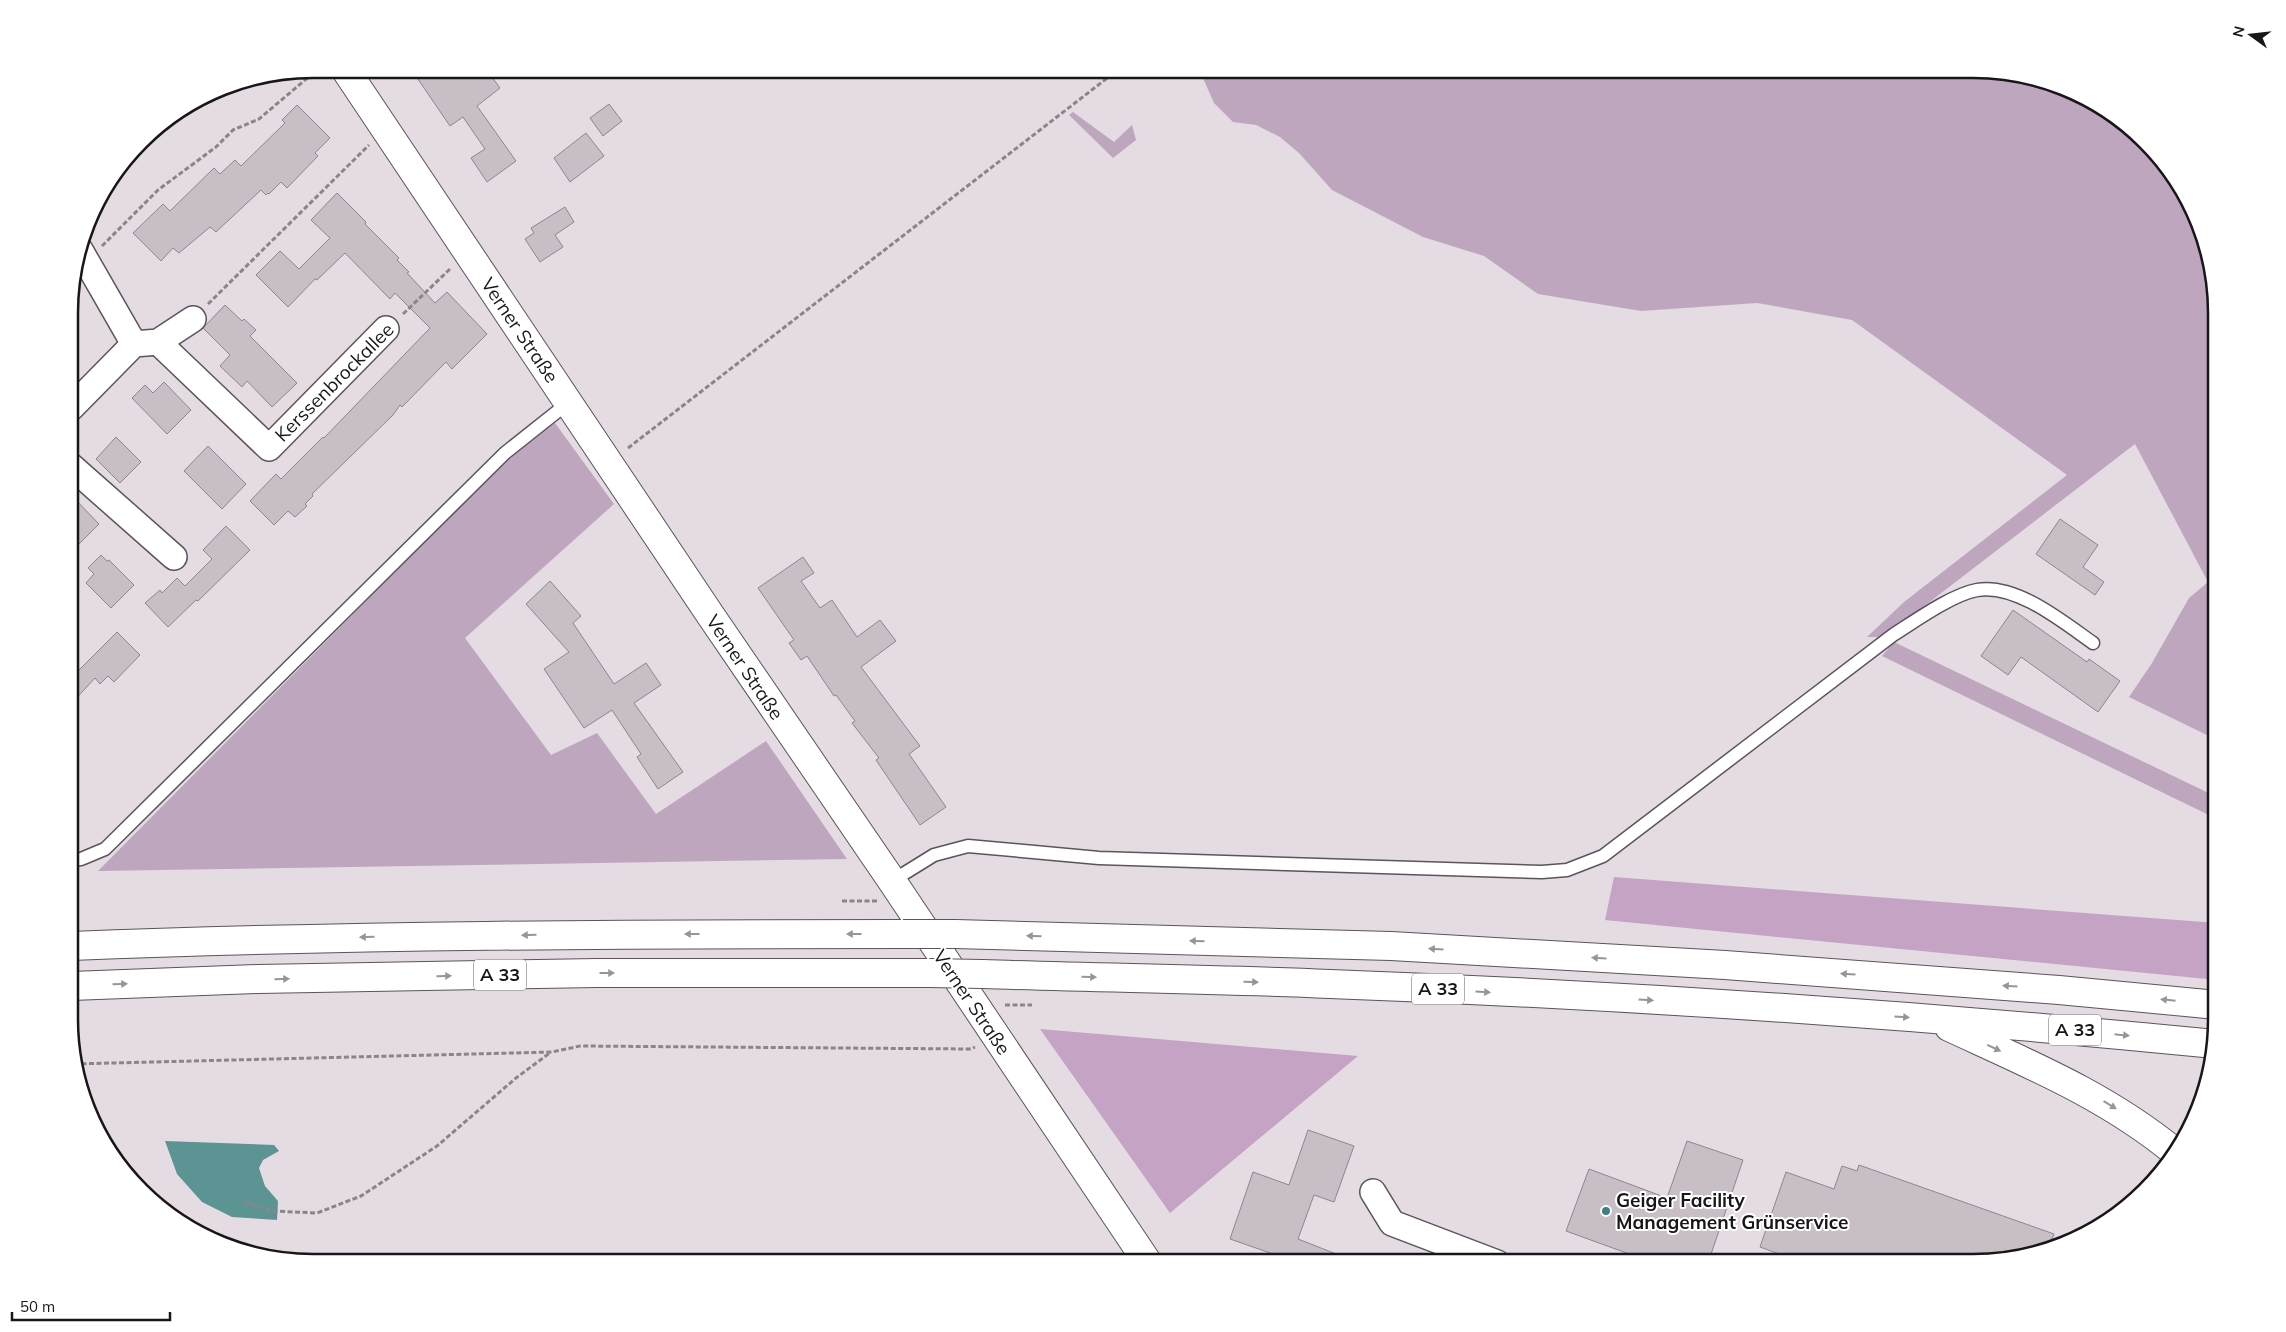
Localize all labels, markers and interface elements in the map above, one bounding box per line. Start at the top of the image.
north arrow [2226,10,2276,60]
text: N [2228,24,2249,39]
street label: Verner Straße [476,273,564,387]
street label: Kerssenbrockallee [269,317,399,447]
street label: Verner Straße [701,610,789,724]
one-way arrow [683,930,699,938]
one-way arrow [846,930,862,938]
one-way arrow [521,931,537,939]
one-way arrow [1026,932,1042,940]
one-way arrow [358,933,374,941]
one-way arrow [1188,936,1204,944]
one-way arrow [1428,944,1444,952]
street label: Verner Straße [928,945,1016,1059]
one-way arrow [1590,954,1606,962]
road number: A 33 [474,960,526,990]
one-way arrow [599,969,615,977]
one-way arrow [1840,970,1856,978]
one-way arrow [437,971,453,979]
one-way arrow [1081,974,1097,982]
road number: A 33 [1412,974,1464,1004]
one-way arrow [274,975,290,983]
one-way arrow [1243,978,1259,986]
one-way arrow [112,980,128,988]
one-way arrow [2002,982,2018,990]
one-way arrow [1476,988,1492,996]
one-way arrow [2160,996,2176,1004]
one-way arrow [1638,997,1654,1005]
one-way arrow [1895,1014,1911,1022]
road number: A 33 [2049,1014,2101,1046]
one-way arrow [2115,1031,2131,1039]
one-way arrow [1987,1044,2001,1052]
one-way arrow [2104,1101,2117,1110]
place label: Geiger Facility Management Grünservice [1616,1188,1849,1234]
marker: Geiger Facility Management Grünservice [1600,1205,1612,1217]
scale bar [12,1290,170,1322]
text: 50 m [20,1297,55,1316]

